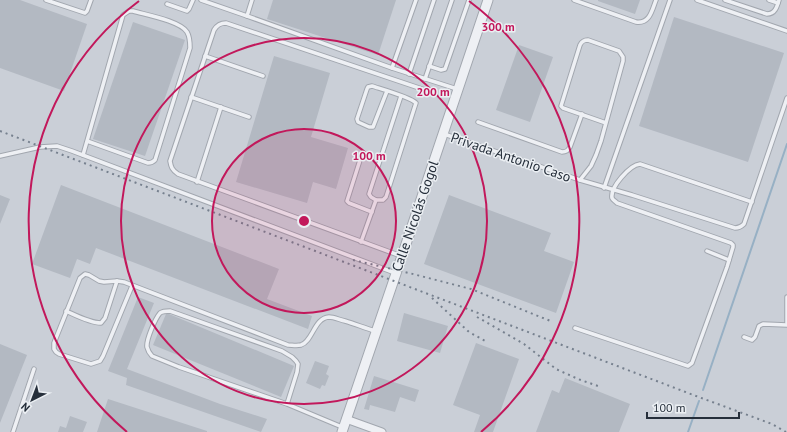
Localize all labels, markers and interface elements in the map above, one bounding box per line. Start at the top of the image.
text: 300 m [481,19,515,34]
text: 200 m [416,84,450,99]
street label: Privada Antonio Caso [449,128,573,186]
text: 100 m [352,148,386,163]
street label: Calle Nicolás Gogol [388,158,442,274]
centre of rings [297,214,311,228]
north arrow [12,380,52,420]
scale bar [647,394,739,420]
text: N [18,400,33,415]
text: 100 m [653,400,686,415]

